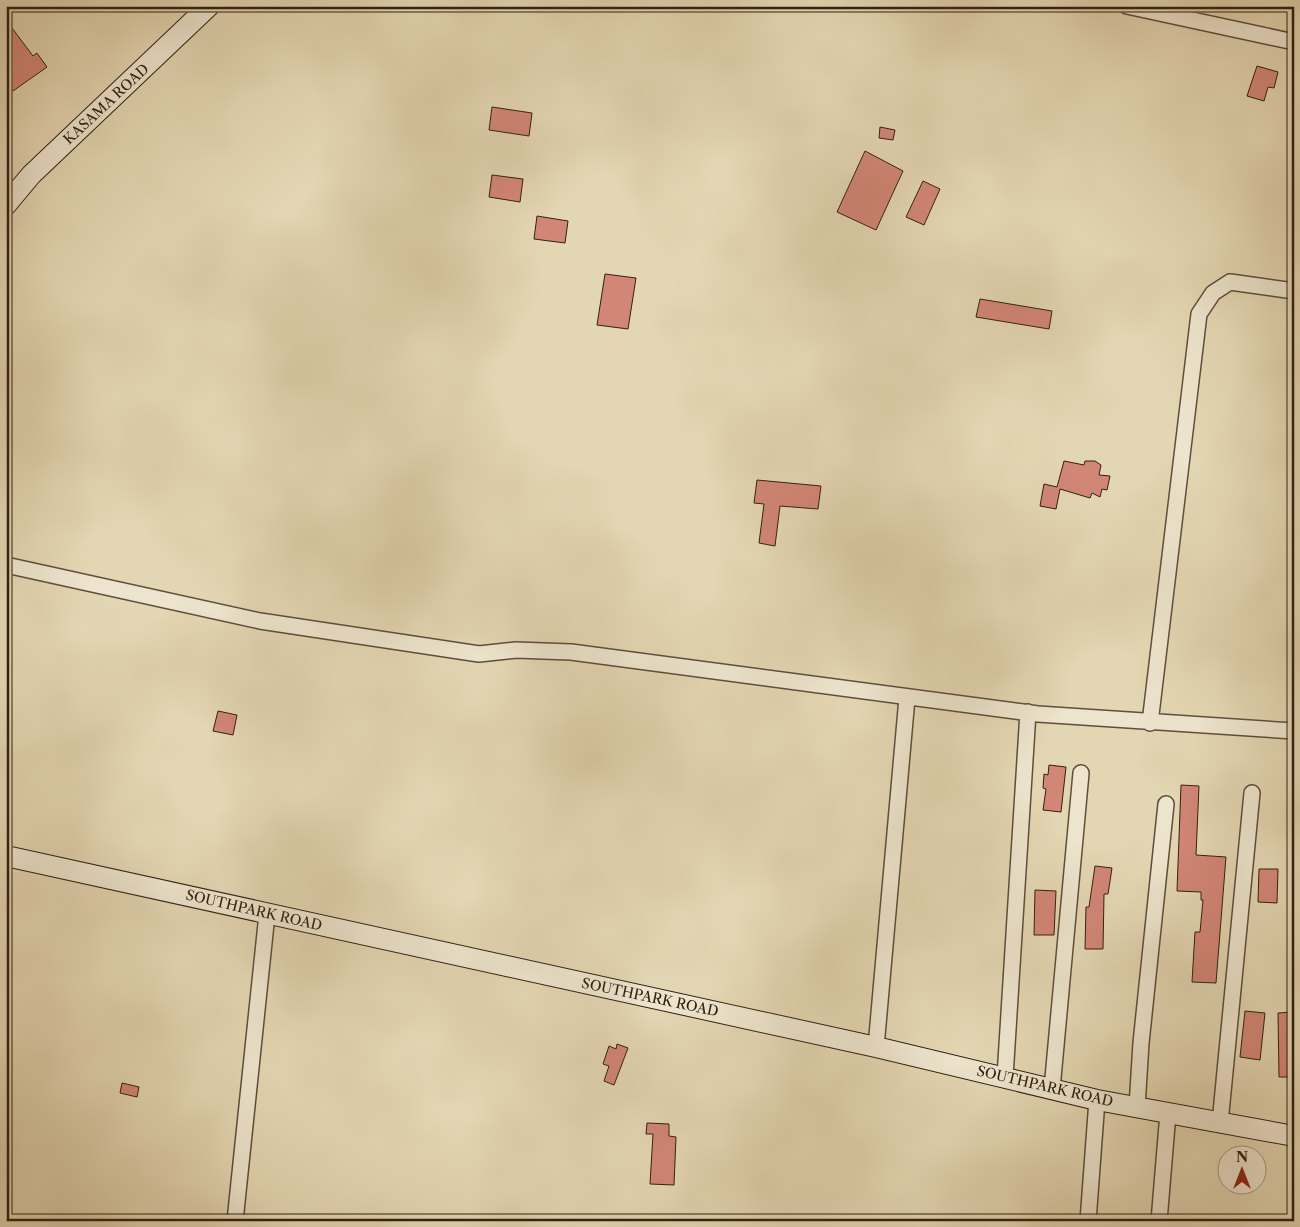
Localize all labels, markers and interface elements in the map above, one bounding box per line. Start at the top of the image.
street label: KASAMA ROAD [59,60,153,148]
street label: SOUTHPARK ROAD [184,886,324,934]
street label: SOUTHPARK ROAD [580,974,720,1020]
street label: SOUTHPARK ROAD [975,1062,1115,1110]
north arrow [1218,1144,1268,1194]
text: N [1236,1148,1248,1166]

